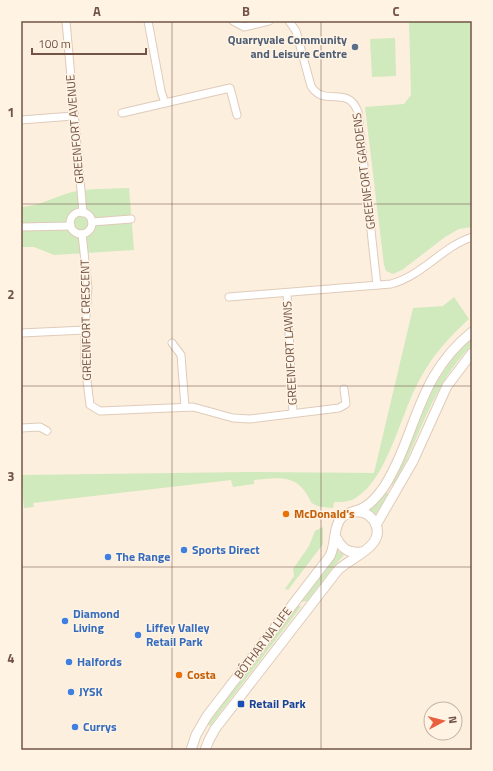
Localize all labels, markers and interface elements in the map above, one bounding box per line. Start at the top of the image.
text: A [93,1,101,21]
text: B [242,1,250,21]
text: C [392,1,400,21]
scale bar [32,30,146,56]
place label: Quarryvale Community and Leisure Centre [228,30,347,63]
text: 100 m [38,34,71,53]
marker: Quarryvale Community and Leisure Centre [350,42,360,52]
street label: GREENFORT AVENUE [60,73,89,184]
text: 1 [7,102,15,122]
street label: GREENFORT GARDENS [347,112,380,230]
street label: GREENFORT CRESCENT [75,259,96,381]
text: 2 [7,284,15,304]
street label: GREENFORT LAWNS [277,300,302,406]
text: 3 [7,466,15,486]
place label: McDonald's [294,504,355,523]
marker: McDonald's [281,509,291,519]
place label: Sports Direct [192,540,260,559]
marker: Sports Direct [179,545,189,555]
place label: The Range [116,547,170,566]
marker: The Range [103,552,113,562]
street label: BÓTHAR NA LIFE [229,602,296,683]
place label: Diamond Living [73,604,120,637]
marker: Diamond Living [60,616,70,626]
place label: Liffey Valley Retail Park [146,618,210,651]
marker: Liffey Valley Retail Park [133,630,143,640]
text: 4 [7,648,15,668]
place label: Halfords [77,652,122,671]
marker: Halfords [64,657,74,667]
place label: Costa [187,665,216,684]
marker: Costa [174,670,184,680]
place label: JYSK [79,682,103,701]
marker: JYSK [66,687,76,697]
place label: Retail Park [249,694,307,713]
marker: Retail Park [236,699,246,709]
north arrow [423,701,463,741]
text: N [445,715,461,725]
place label: Currys [83,717,117,736]
marker: Currys [70,722,80,732]

